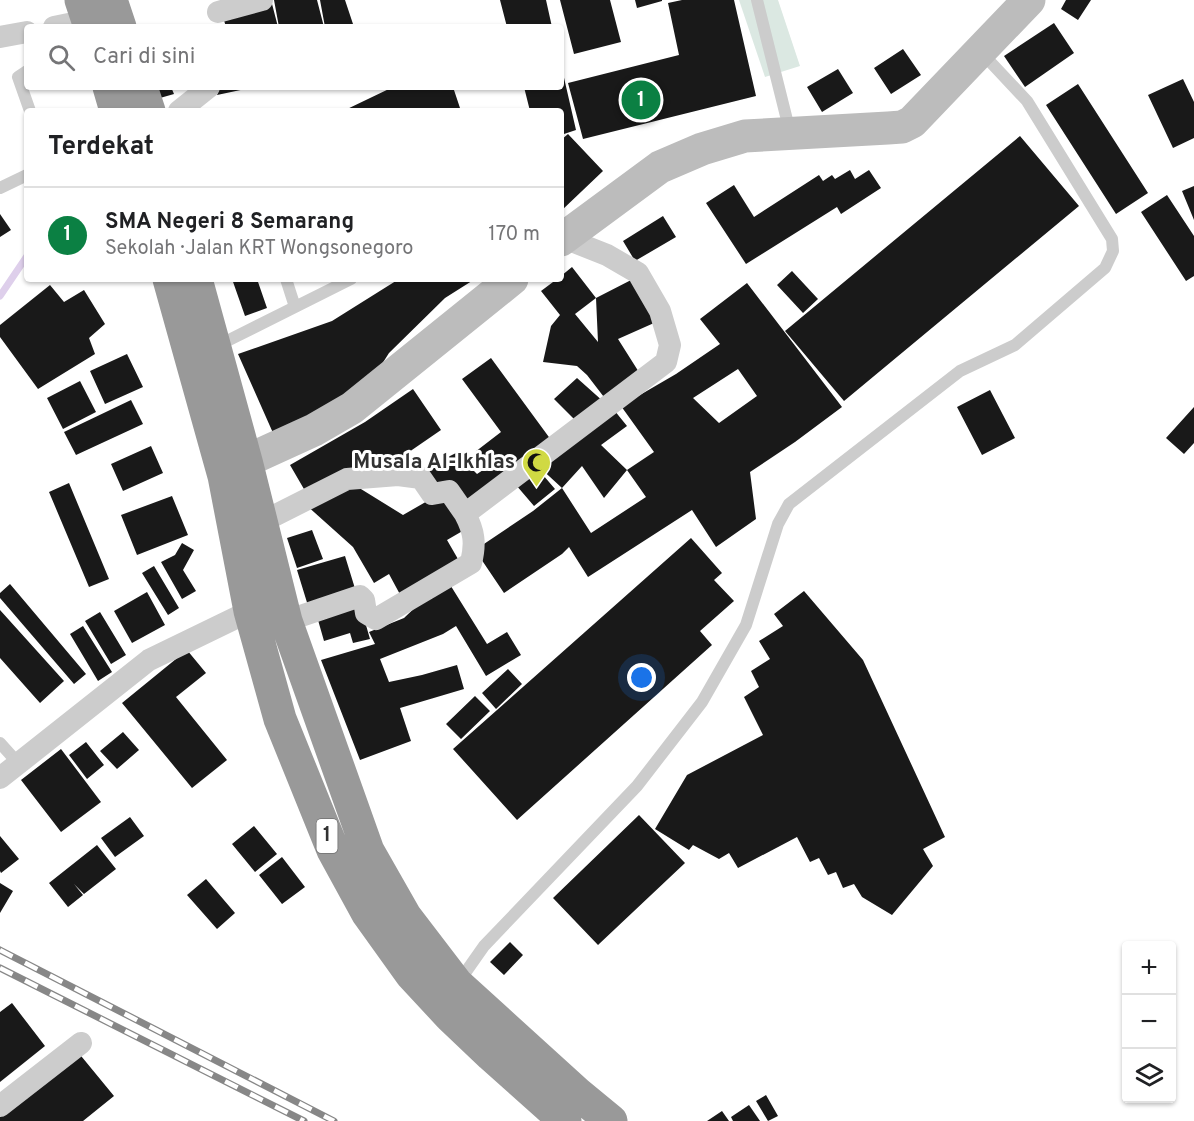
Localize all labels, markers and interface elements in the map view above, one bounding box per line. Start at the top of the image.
search box [24,24,564,90]
icon: search [45,41,78,74]
text: Cari di sini [93,44,195,71]
pin: 1 [622,78,660,122]
text: Terdekat [48,131,154,164]
text: SMA Negeri 8 Semarang [105,209,354,236]
text: 1 [64,222,72,248]
text: 170 m [488,222,540,248]
text: Sekolah · Jalan KRT Wongsonegoro [105,236,414,262]
mosque icon: Musala Al-Ikhlas [520,446,552,488]
place label: Musala Al-Ikhlas [353,449,515,476]
your location [627,663,656,692]
road number: 1 [316,819,338,853]
map controls [1122,941,1176,1103]
button: + [1122,941,1176,995]
button: − [1122,995,1176,1049]
button: layers [1122,1049,1176,1103]

